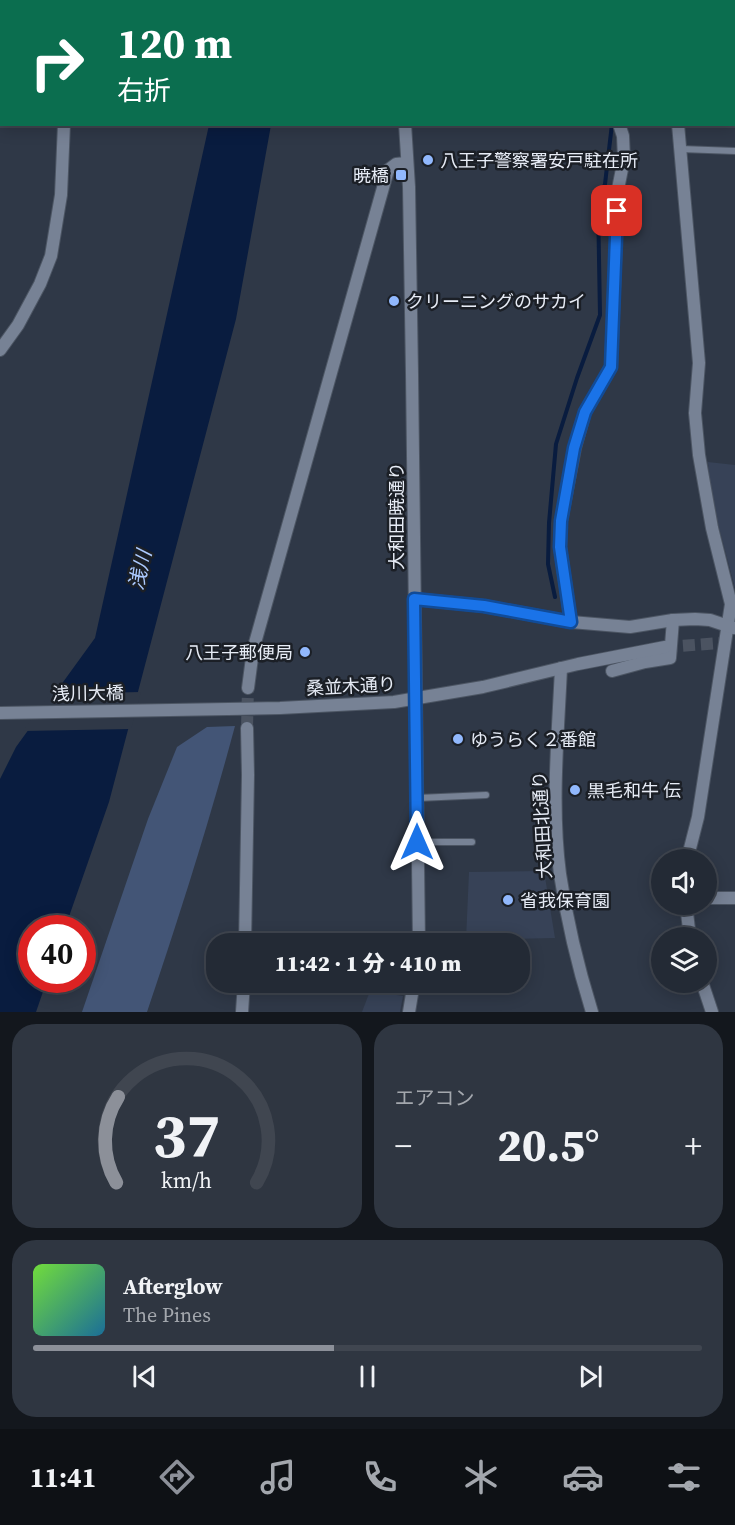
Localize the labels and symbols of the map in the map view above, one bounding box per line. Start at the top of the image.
place label: 八王子警察署安戸駐在所 [440,148,638,173]
marker: 八王子警察署安戸駐在所 [421,153,435,167]
place label: 暁橋 [353,163,389,188]
marker: 暁橋 [394,168,408,182]
pin [591,185,642,236]
place label: クリーニングのサカイ [406,289,586,314]
marker: クリーニングのサカイ [387,294,401,308]
street label: 大和田暁通り [384,462,409,570]
water label: 浅川 [122,545,159,593]
place label: 八王子郵便局 [185,640,293,665]
marker: 八王子郵便局 [298,645,312,659]
street label: 桑並木通り [305,671,397,701]
street label: 浅川大橋 [52,680,124,706]
place label: ゆうらく２番館 [470,727,596,752]
marker: ゆうらく２番館 [451,732,465,746]
street label: 大和田北通り [527,770,557,880]
place label: 黒毛和牛 伝 [587,778,681,803]
marker: 黒毛和牛 伝 [568,783,582,797]
position arrow [385,810,449,874]
place label: 省我保育園 [520,888,610,913]
marker: 省我保育園 [501,893,515,907]
speed limit sign: 40 [18,915,96,993]

